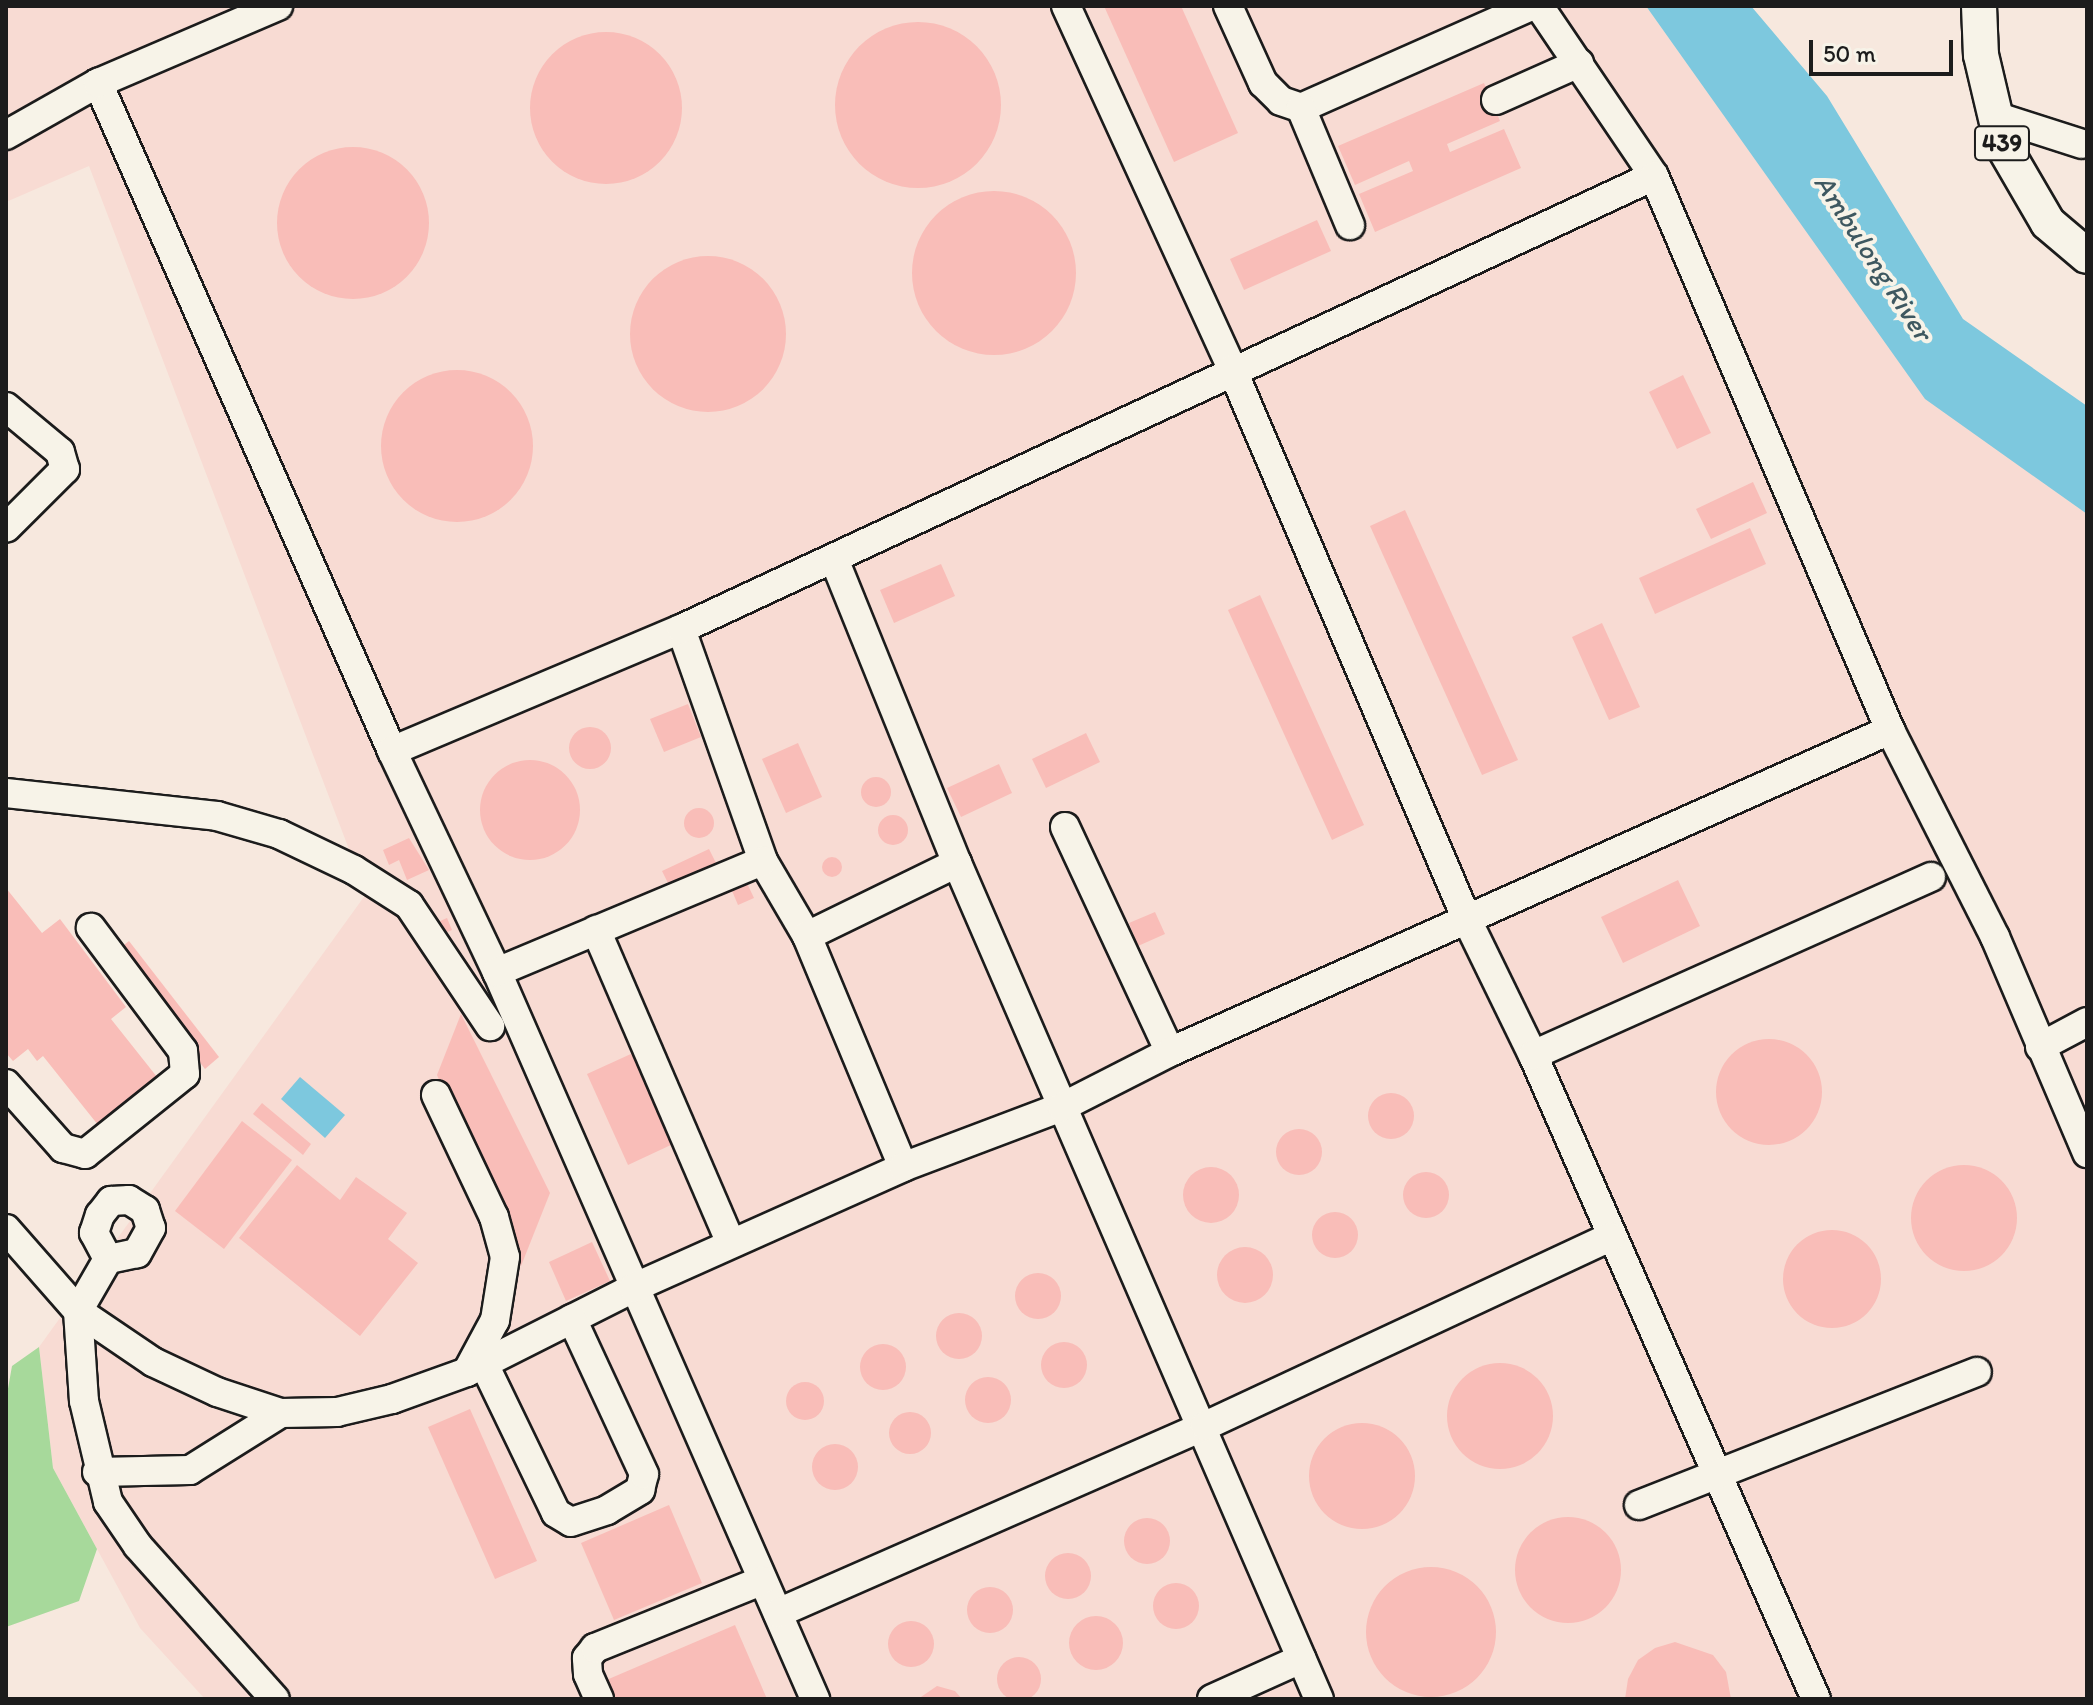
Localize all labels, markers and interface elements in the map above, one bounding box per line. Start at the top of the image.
scale bar [1813,24,1957,74]
text: 50 m [1823,39,1876,68]
road number: 439 [1972,123,2032,163]
water label: Ambulong River [1808,168,1940,346]

